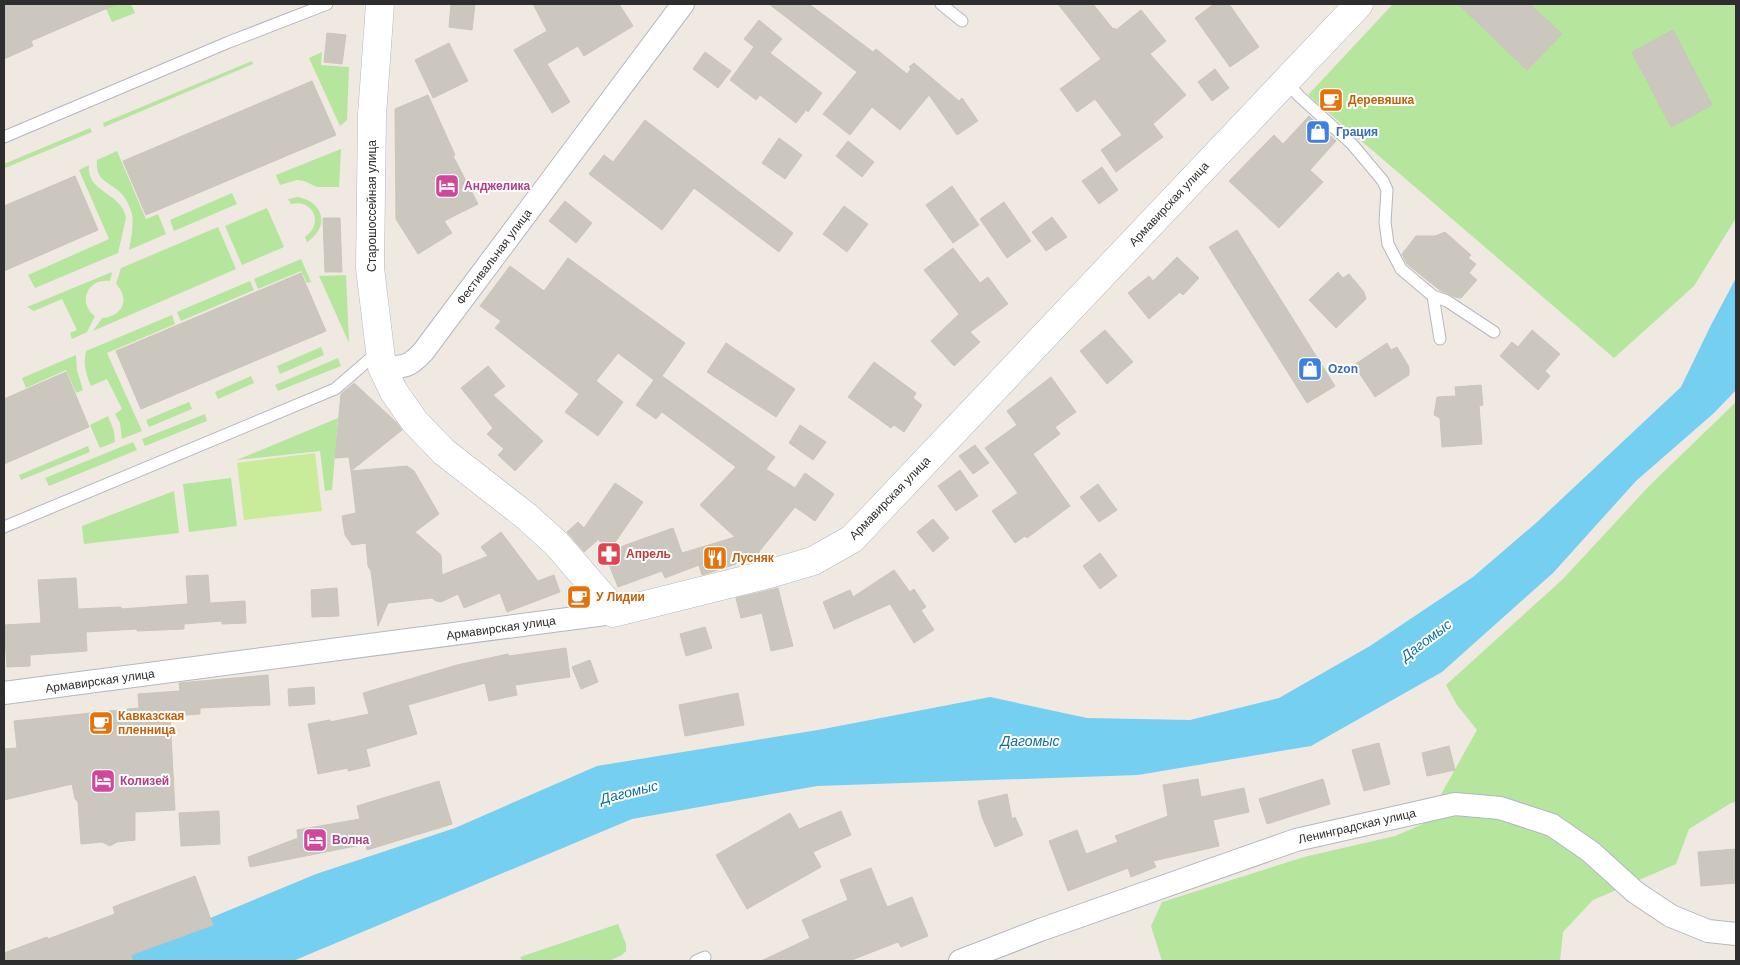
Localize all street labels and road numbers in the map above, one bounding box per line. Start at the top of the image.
street label: Старошоссейная улица [365,140,379,272]
street label: Армавирская улица [1126,159,1212,249]
street label: Фестивальная улица [453,206,535,308]
street label: Армавирская улица [847,453,934,543]
street label: Армавирская улица [445,613,557,643]
street label: Армавирская улица [44,666,156,696]
street label: Ленинградская улица [1297,806,1417,846]

